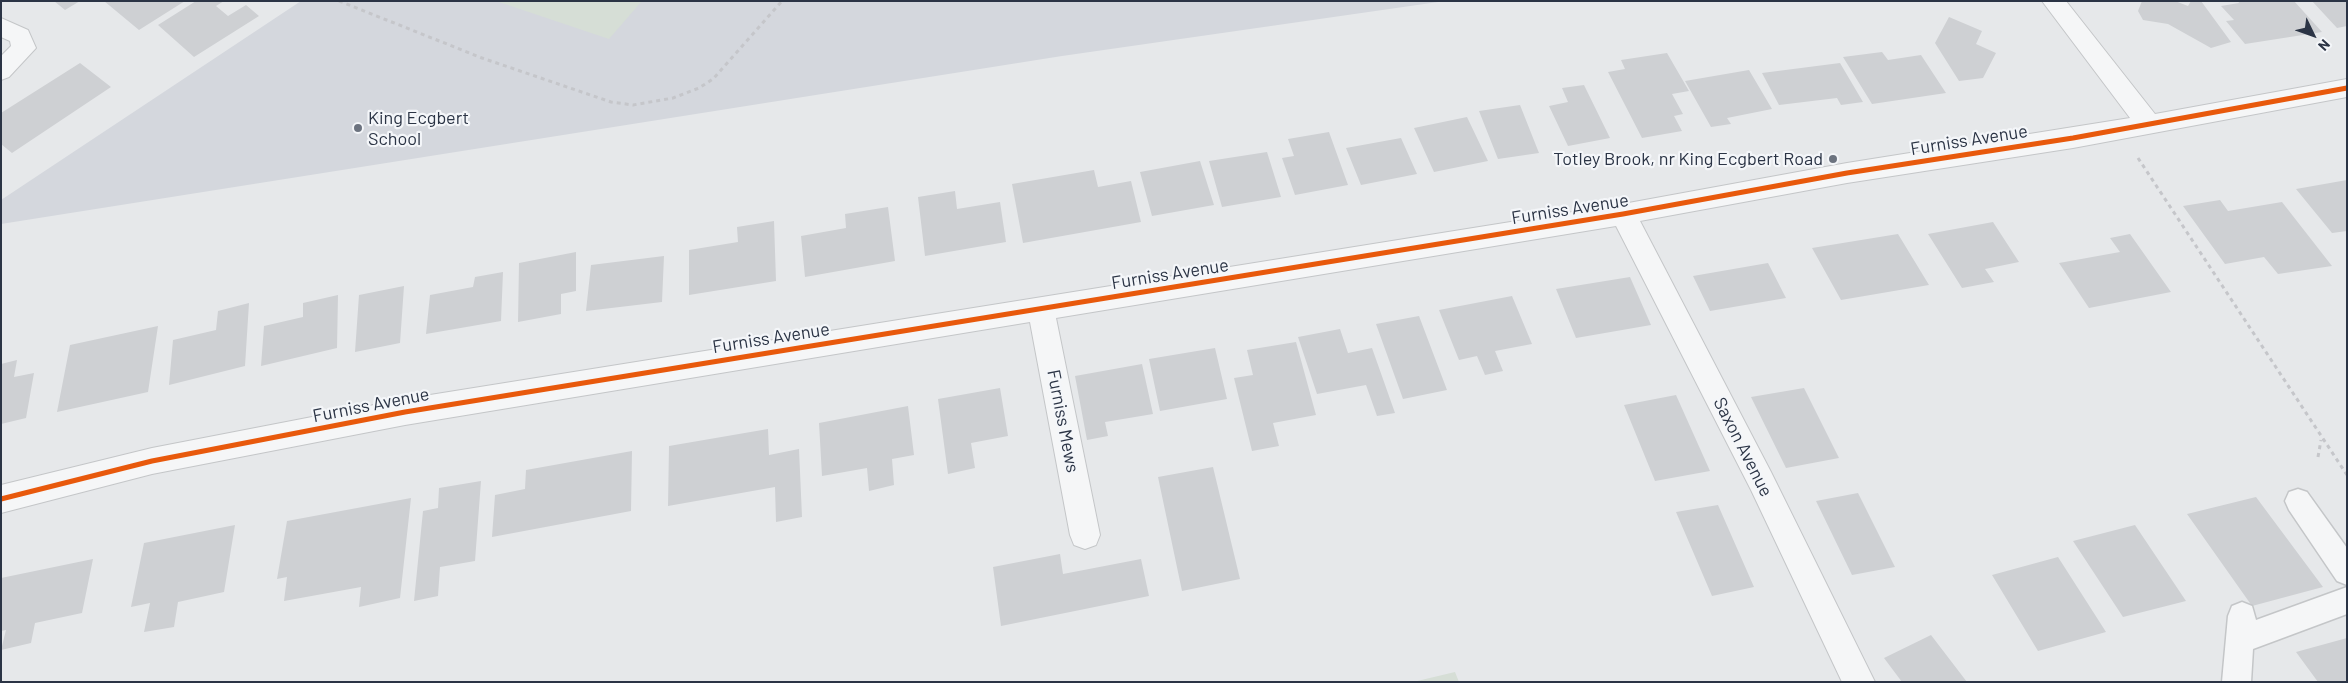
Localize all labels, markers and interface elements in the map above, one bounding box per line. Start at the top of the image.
north arrow [2288,10,2338,60]
text: N [2315,36,2334,55]
place label: King Ecgbert School [368,107,469,150]
street label: Furniss Avenue [1909,120,2029,160]
marker: King Ecgbert School [352,122,364,134]
place label: Totley Brook, nr King Ecgbert Road [1553,148,1823,170]
marker: Totley Brook, nr King Ecgbert Road [1827,153,1839,165]
street label: Furniss Avenue [1510,189,1630,229]
street label: Furniss Avenue [1110,254,1230,294]
street label: Furniss Avenue [711,318,831,358]
street label: Furniss Mews [1042,368,1084,474]
street label: Furniss Avenue [311,383,431,427]
street label: Saxon Avenue [1709,394,1777,500]

